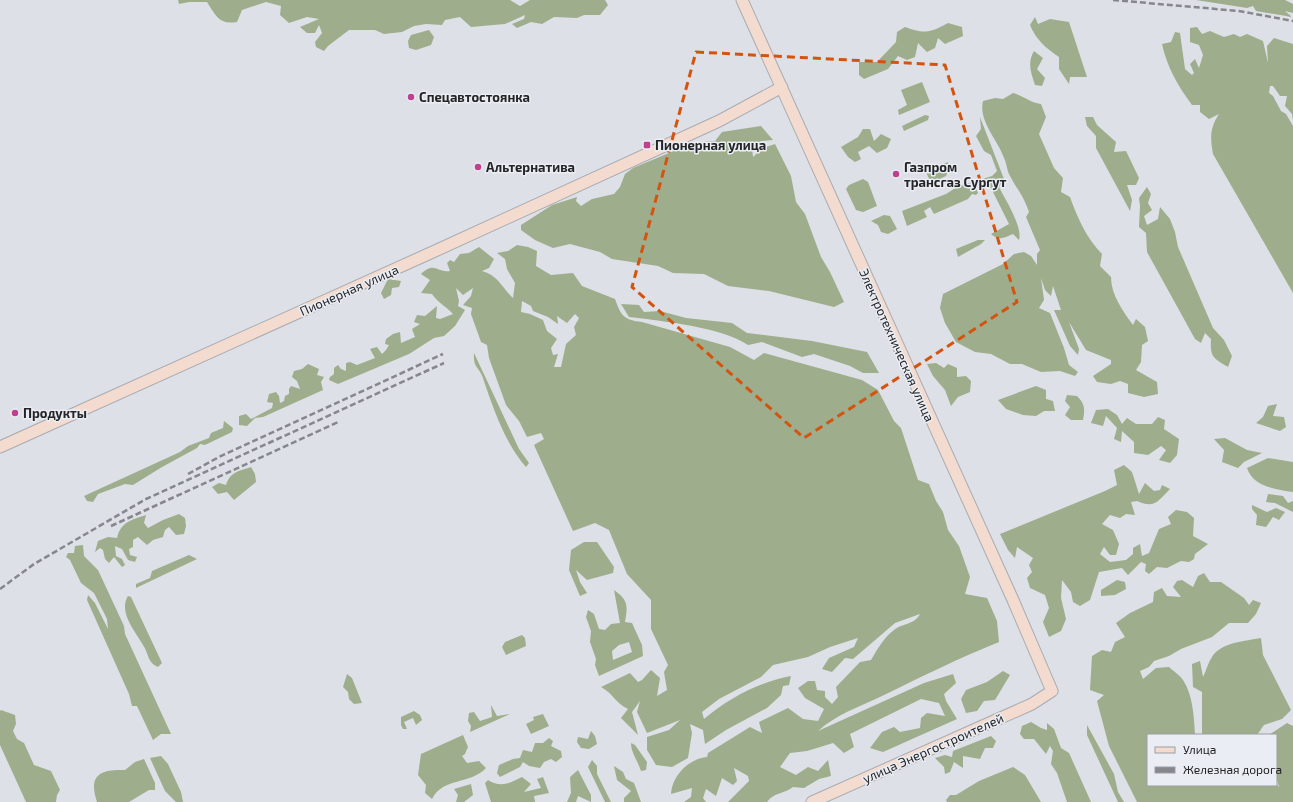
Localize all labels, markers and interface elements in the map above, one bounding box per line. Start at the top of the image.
place label: Спецавтостоянка [419,89,530,105]
marker: Спецавтостоянка [406,92,416,102]
place label: Пионерная улица [655,137,766,153]
marker: Пионерная улица [642,140,652,150]
place label: Альтернатива [486,159,575,175]
place label: Газпром трансгаз Сургут [904,159,1007,190]
marker: Альтернатива [473,162,483,172]
marker: Газпром трансгаз Сургут [891,169,901,179]
street label: Пионерная улица [297,261,401,319]
street label: Электротехническая улица [856,266,938,424]
place label: Продукты [23,405,87,421]
marker: Продукты [10,408,20,418]
street label: улица Энергостроителей [860,710,1006,786]
legend [1147,734,1277,786]
text: Улица [1183,742,1216,756]
text: Железная дорога [1183,762,1282,776]

